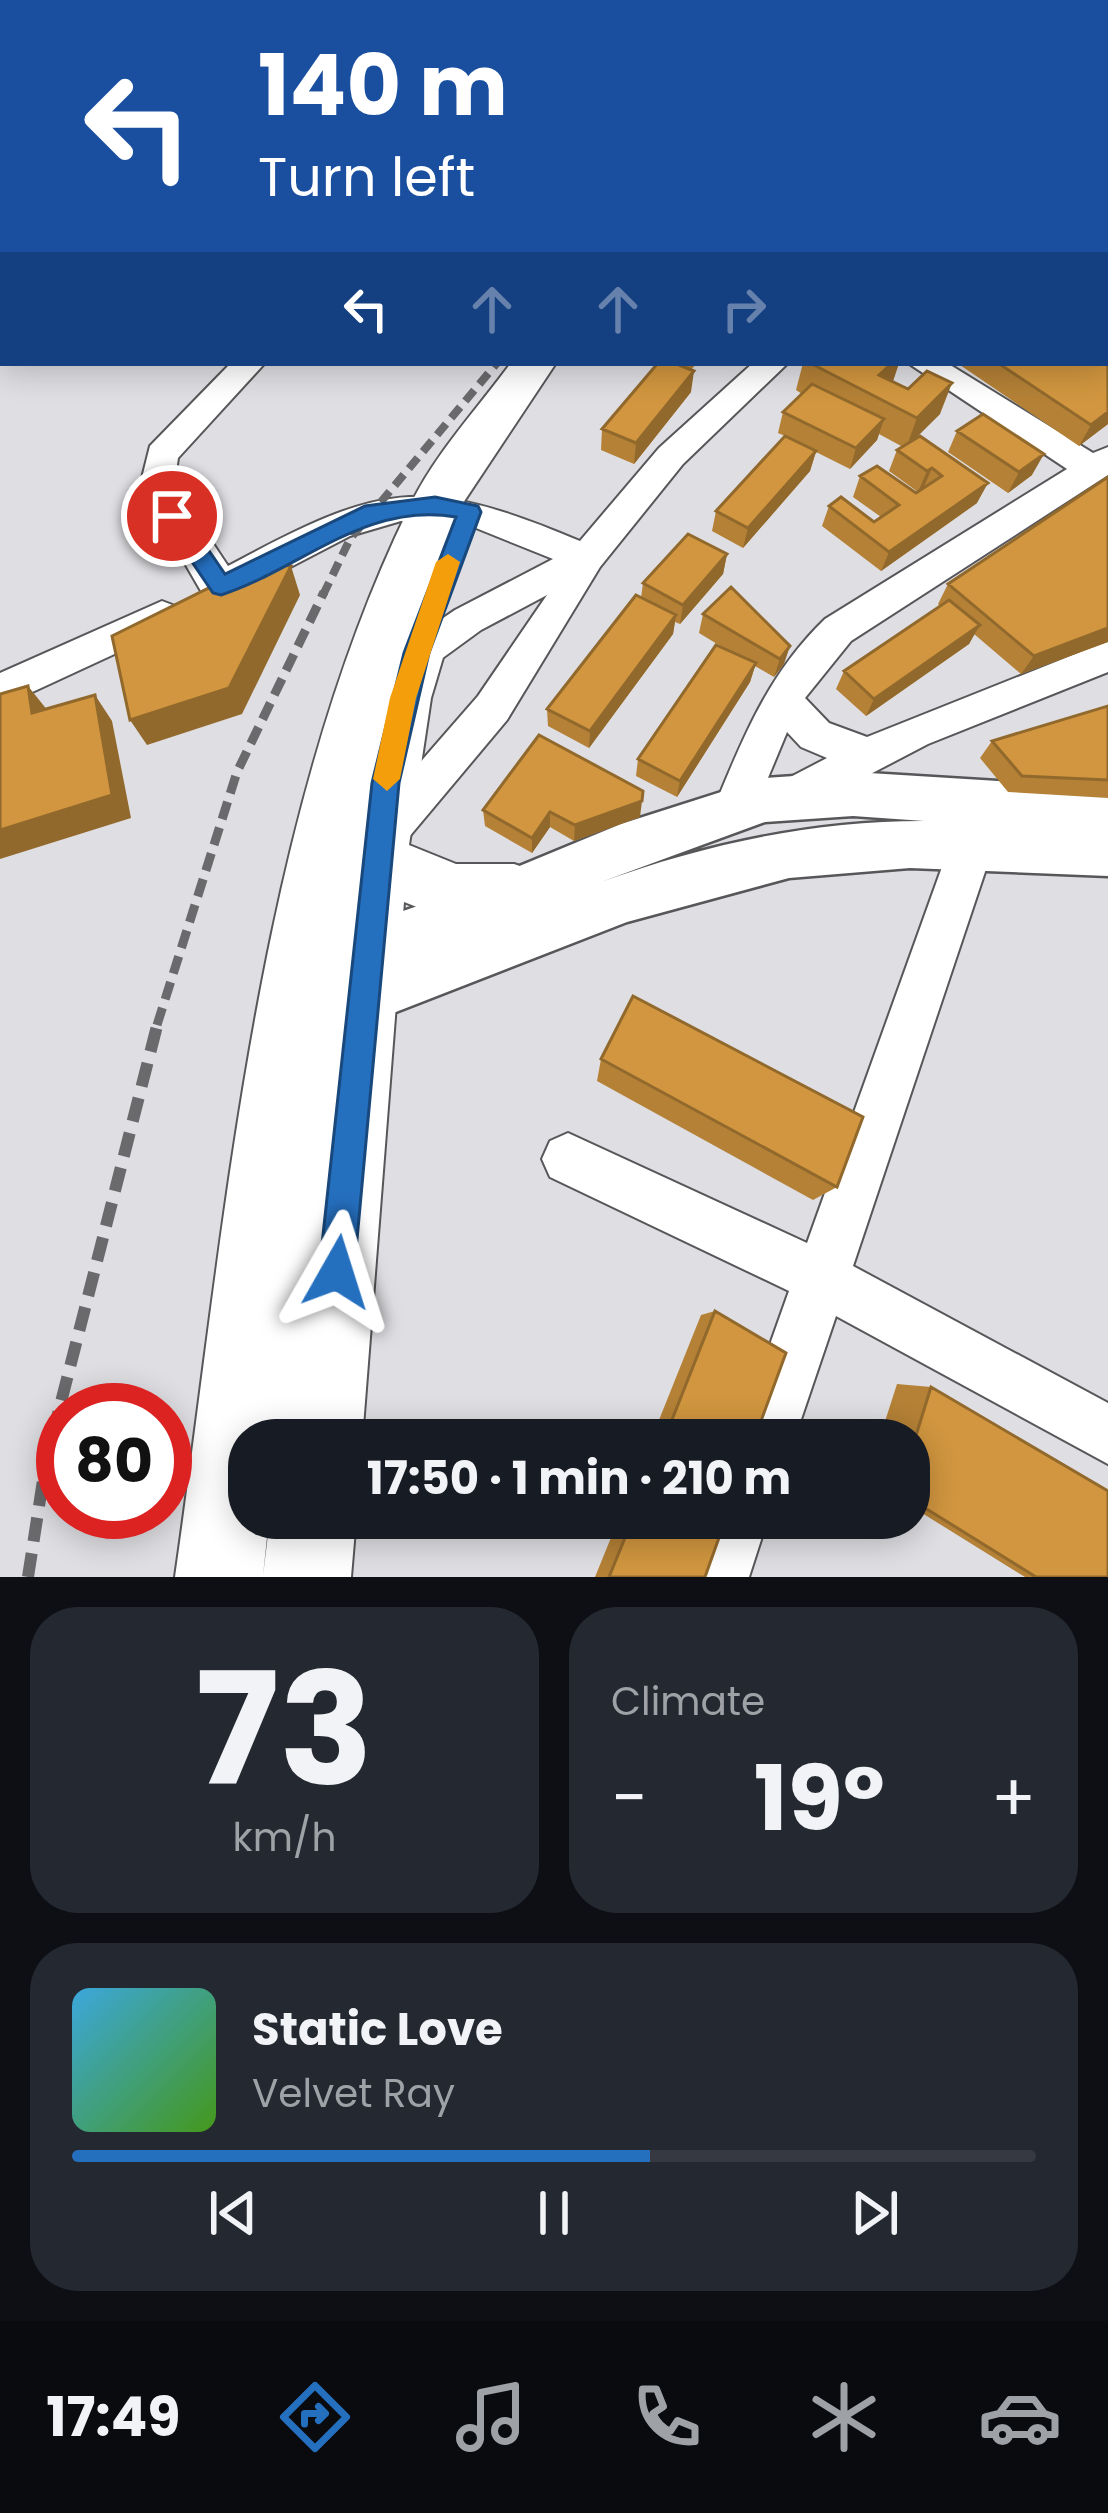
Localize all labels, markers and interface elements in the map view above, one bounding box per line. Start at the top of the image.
text: 140 m [258,27,508,144]
icon: left [60,48,216,204]
text: Turn left [258,139,475,215]
icon: left [333,276,399,342]
icon: ahead [459,276,525,342]
icon: ahead [585,276,651,342]
icon: right [711,276,777,342]
pin [121,465,223,567]
icon: arrive [139,483,205,549]
position arrow [274,1209,400,1335]
speed limit sign: 80 [36,1383,192,1539]
text: 17:50 · 1 min · 210 m [367,1447,791,1510]
text: 73 [196,1620,373,1839]
text: Climate [611,1674,765,1729]
text: 19° [754,1735,885,1862]
text: − [611,1752,647,1844]
text: + [991,1752,1036,1844]
text: km/h [233,1810,336,1865]
text: Static Love [252,1998,503,2061]
text: Velvet Ray [252,2066,455,2121]
icon: previous [200,2180,266,2246]
icon: pause [521,2180,587,2246]
icon: next [842,2180,908,2246]
icon: directions [273,2375,357,2459]
icon: music [449,2375,533,2459]
icon: phone [625,2375,709,2459]
icon: climate [802,2375,886,2459]
icon: car [978,2375,1062,2459]
text: 17:49 [46,2379,180,2455]

